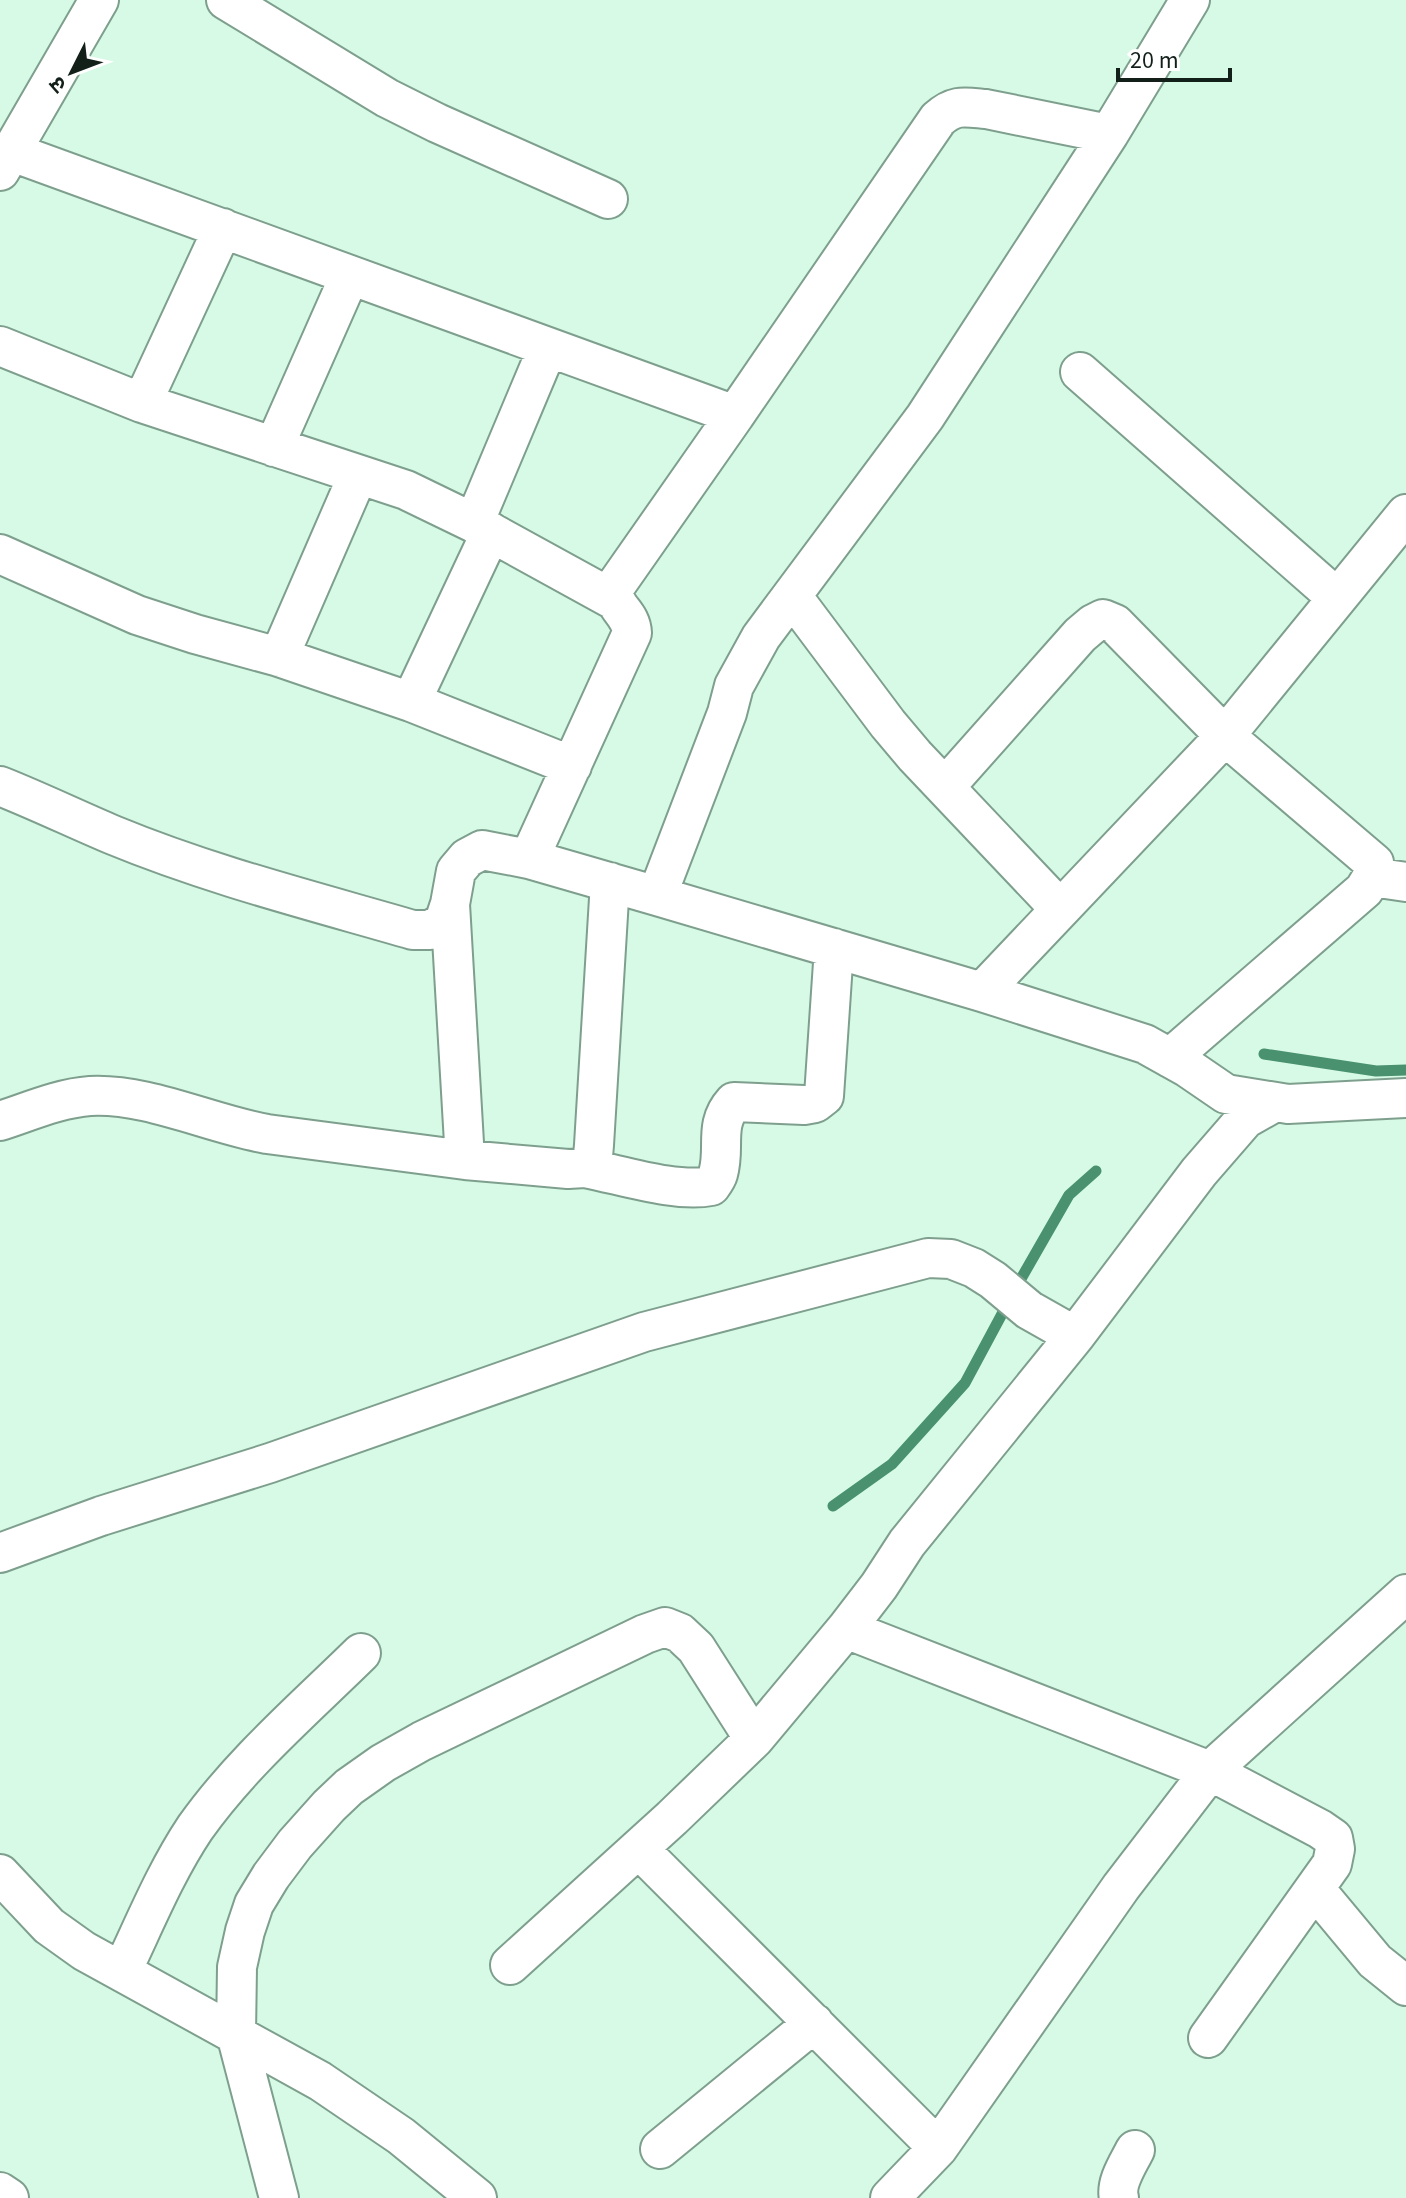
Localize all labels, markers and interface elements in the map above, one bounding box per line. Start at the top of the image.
north arrow [32,32,112,112]
scale bar [1118,32,1230,82]
text: 20 m [1130,43,1179,78]
text: उ [41,68,74,100]

